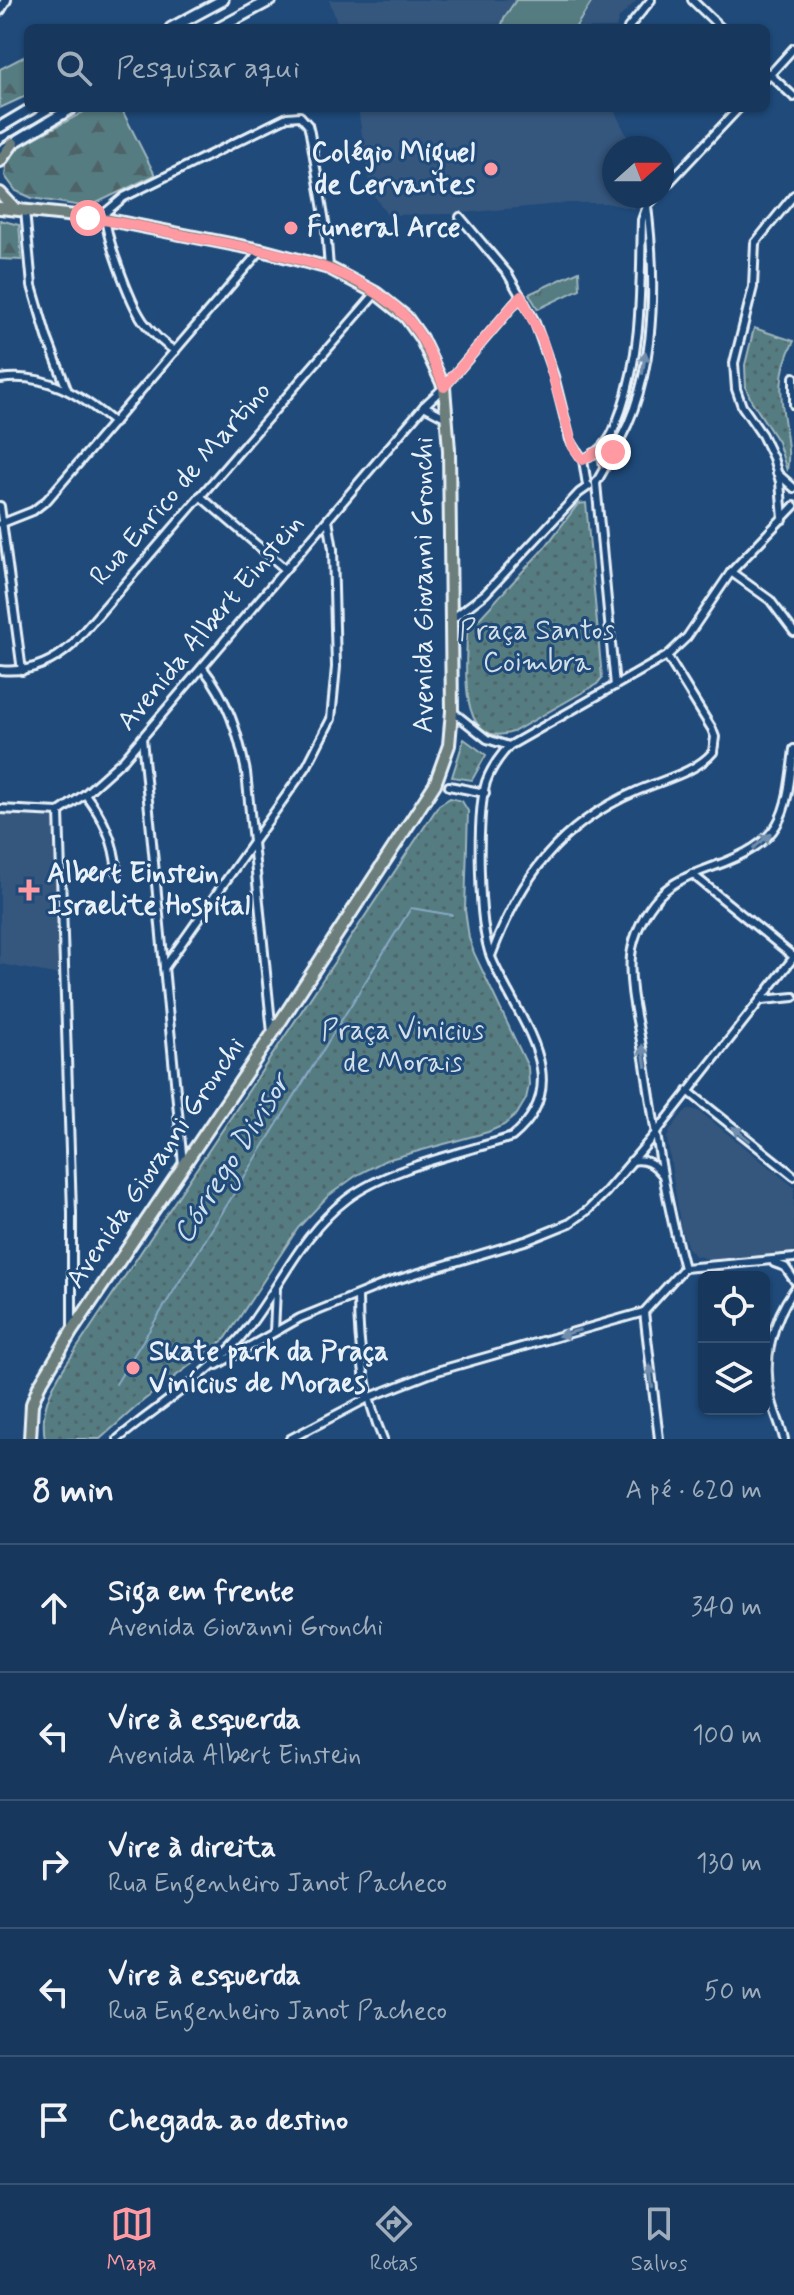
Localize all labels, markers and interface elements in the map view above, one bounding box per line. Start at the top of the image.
search box [24,24,770,112]
icon: search [52,46,96,90]
text: Pesquisar aqui [116,49,300,88]
place label: Colégio Miguel de Cervantes [311,135,476,204]
north arrow [602,136,674,208]
marker: Colégio Miguel de Cervantes [482,160,500,178]
route start [70,200,106,236]
place label: Funeral Arce [307,210,461,247]
marker: Funeral Arce [282,219,300,237]
one-way arrow [639,350,651,375]
street label: Rua Enrico de Martino [82,374,280,594]
route end [595,434,631,470]
street label: Avenida Giovanni Gronchi [406,437,443,733]
street label: Avenida Albert Einstein [109,507,313,739]
park label: Praça Santos Coimbra [459,613,615,682]
one-way arrow [752,833,772,850]
place label: Albert Einstein Israelite Hospital [47,856,251,925]
marker: Albert Einstein Israelite Hospital [18,879,40,901]
park label: Praça Vinicius de Morais [322,1013,484,1082]
street label: Avenida Giovanni Gronchi [58,1030,254,1296]
one-way arrow [637,1043,649,1068]
water label: Córrego Divisor [164,1064,304,1253]
one-way arrow [731,1126,751,1143]
map controls [698,1271,770,1415]
button: locate [698,1271,770,1343]
one-way arrow [557,1327,581,1340]
place label: Skate park da Praça Vinícius de Moraes [149,1334,389,1403]
button: layers [698,1343,770,1415]
marker: Skate park da Praça Vinícius de Moraes [124,1359,142,1377]
one-way arrow [645,1363,658,1388]
text: 8 min [32,1469,114,1514]
text: A pé · 620 m [626,1474,762,1508]
text: Siga em frente [108,1572,294,1611]
icon: ahead [32,1586,76,1630]
text: 340 m [691,1591,762,1625]
text: Avenida Giovanni Gronchi [108,1611,383,1645]
text: Vire à esquerda [108,1700,301,1739]
icon: left [32,1714,76,1758]
text: 100 m [692,1719,762,1753]
text: Avenida Albert Einstein [108,1739,361,1773]
text: Vire à direita [108,1828,276,1867]
icon: right [32,1842,76,1886]
text: 130 m [696,1847,762,1881]
text: Rua Engenheiro Janot Pacheco [108,1867,447,1901]
text: Vire à esquerda [108,1956,301,1995]
icon: left [32,1970,76,2014]
text: 50 m [704,1975,762,2009]
text: Rua Engenheiro Janot Pacheco [108,1995,447,2029]
icon: arrive [32,2098,76,2142]
text: Chegada ao destino [108,2101,348,2140]
tab: Mapa [107,2202,157,2278]
tab: Rotas [370,2202,418,2278]
tab: Salvos [631,2202,687,2278]

